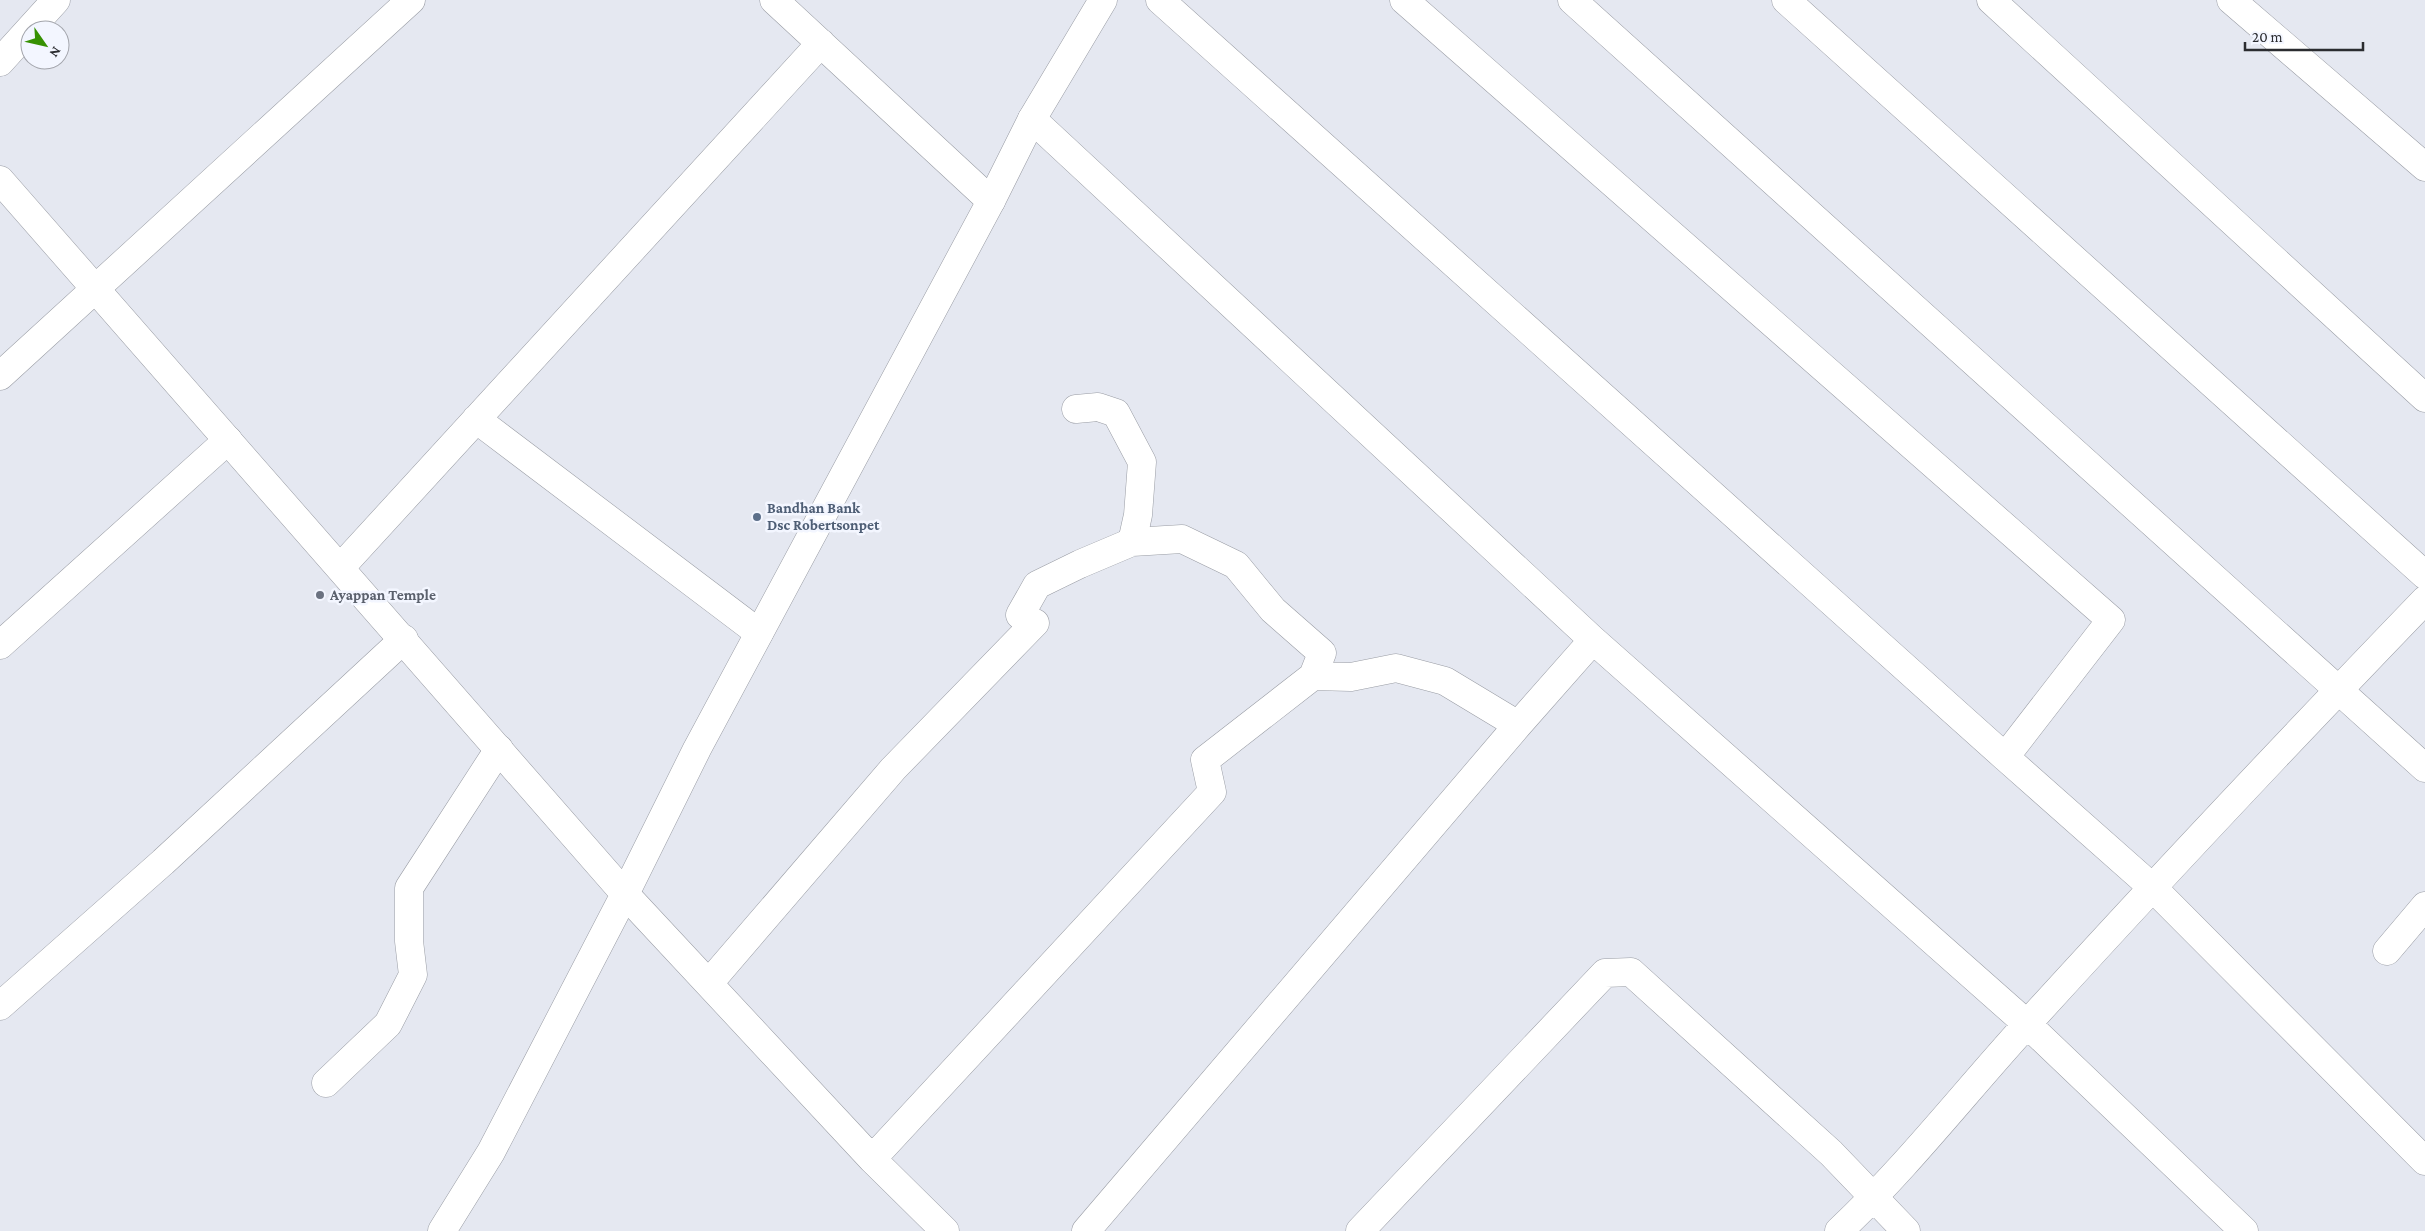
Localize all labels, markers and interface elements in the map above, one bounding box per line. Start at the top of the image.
north arrow [20,20,70,70]
scale bar [2245,20,2362,52]
text: 20 m [2252,29,2283,45]
text: N [46,44,65,61]
place label: Bandhan Bank Dsc Robertsonpet [767,500,880,533]
marker: Bandhan Bank Dsc Robertsonpet [751,511,763,523]
place label: Ayappan Temple [329,587,436,603]
marker: Ayappan Temple [314,589,326,601]

